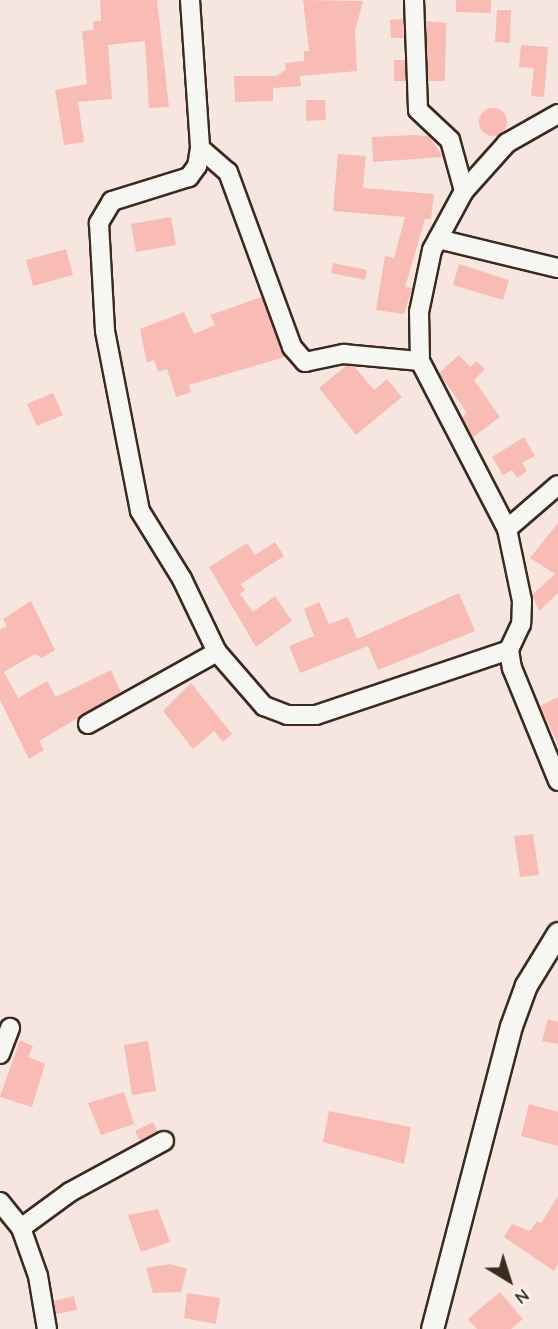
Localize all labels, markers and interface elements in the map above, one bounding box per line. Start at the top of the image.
north arrow [474,1245,544,1315]
text: N [510,1284,534,1309]

